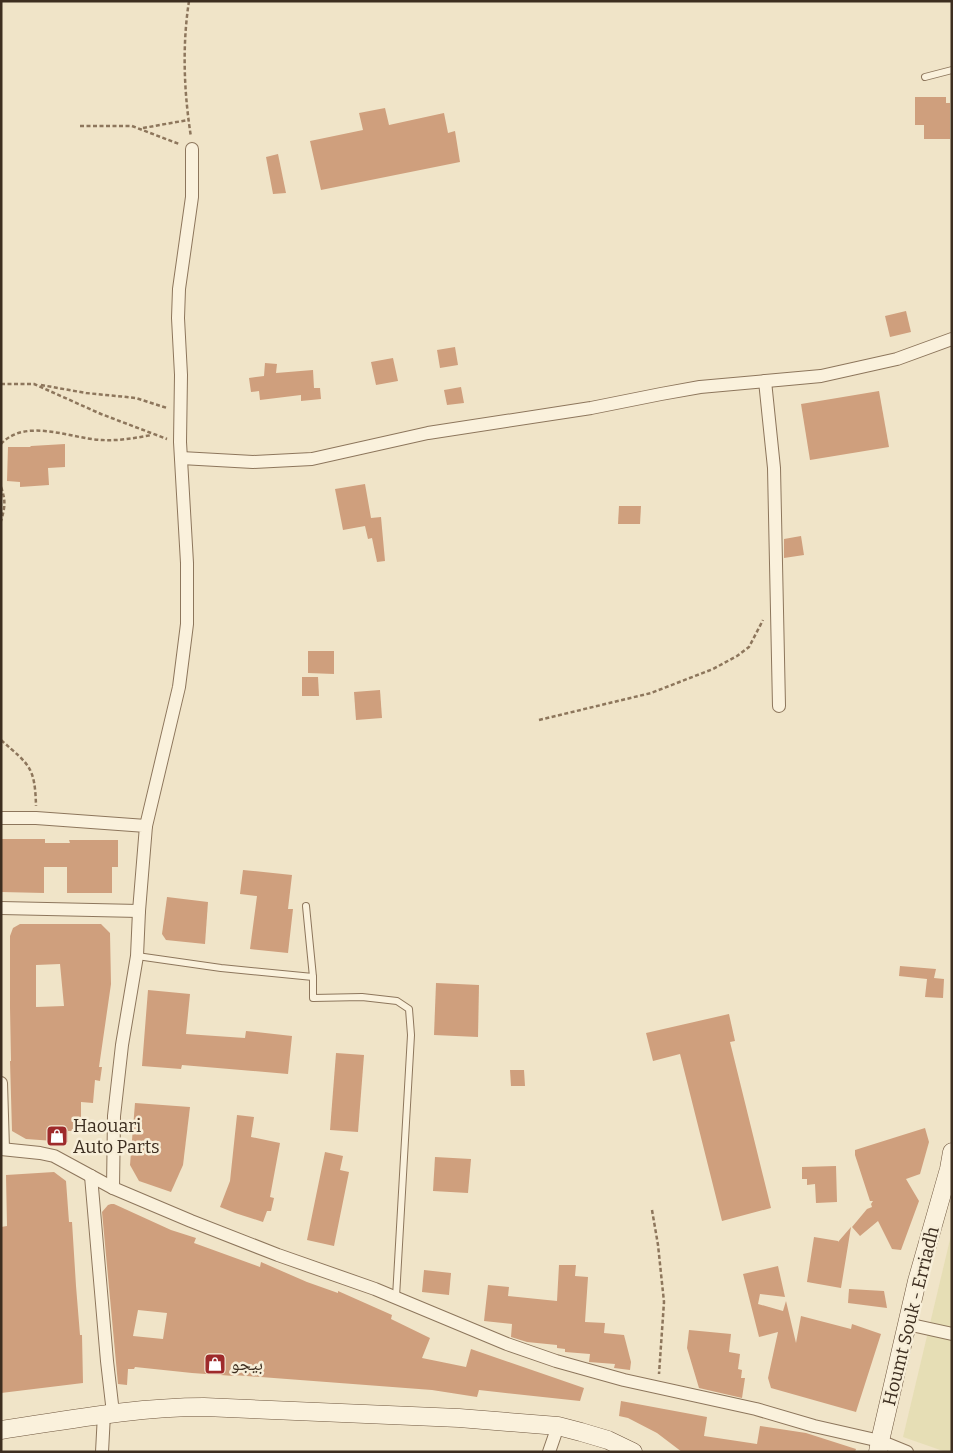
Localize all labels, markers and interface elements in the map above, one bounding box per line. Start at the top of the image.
place label: Haouari Auto Parts [73,1115,160,1158]
shop icon: Haouari Auto Parts [45,1124,69,1148]
street label: Houmt Souk - Erriadh [878,1224,944,1408]
shop icon: بيجو [203,1352,227,1376]
place label: بيجو [231,1353,263,1375]

